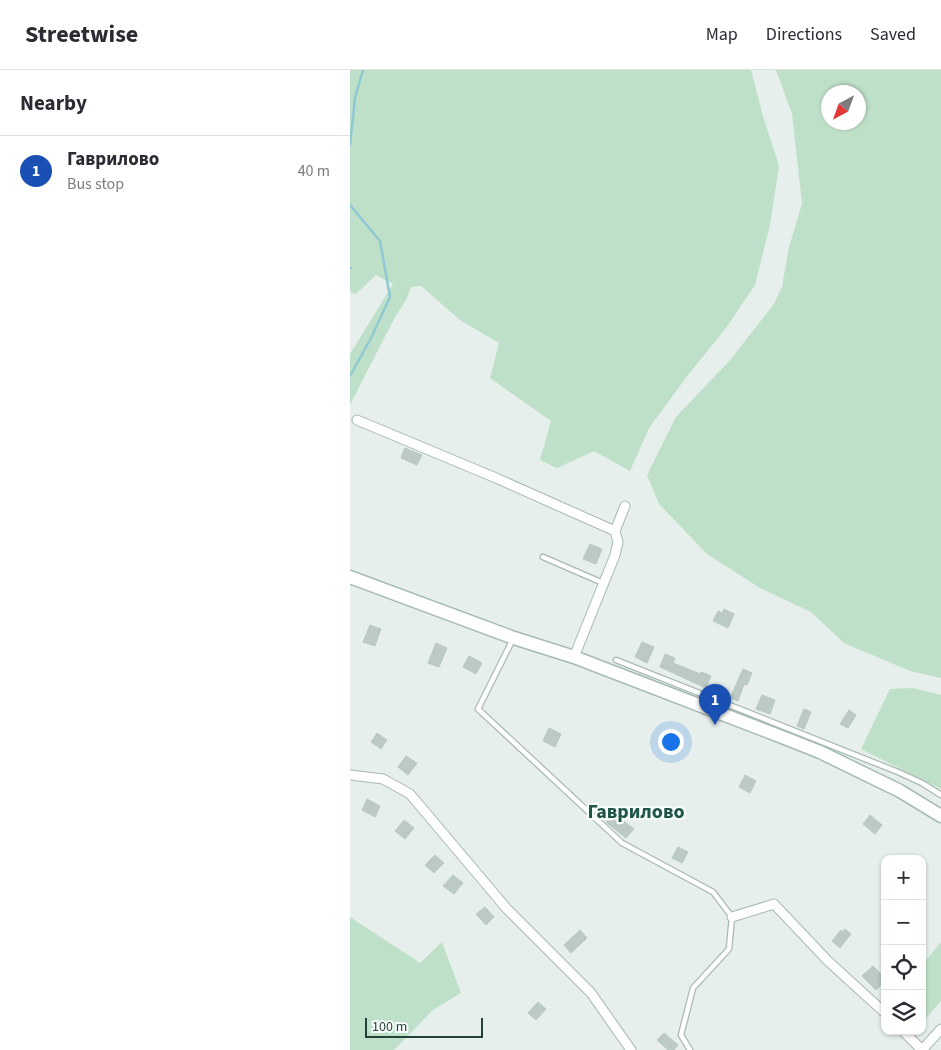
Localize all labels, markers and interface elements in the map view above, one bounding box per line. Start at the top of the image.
text: Streetwise [25,17,138,52]
text: Map [706,22,738,47]
text: Directions [766,22,842,47]
text: Saved [870,22,916,47]
north arrow [821,85,866,130]
text: Nearby [20,88,87,118]
text: Гаврилово [67,146,159,173]
text: 1 [32,160,40,182]
text: 40 m [298,160,330,182]
text: Bus stop [67,173,124,195]
pin: 1 [699,684,731,725]
your location [658,729,684,755]
district label: Гаврилово [587,798,685,826]
map controls [881,855,926,1035]
button: + [881,855,926,900]
button: − [881,900,926,945]
button: locate [881,945,926,990]
button: layers [881,990,926,1035]
scale bar [365,1015,482,1038]
text: 100 m [372,1017,407,1037]

